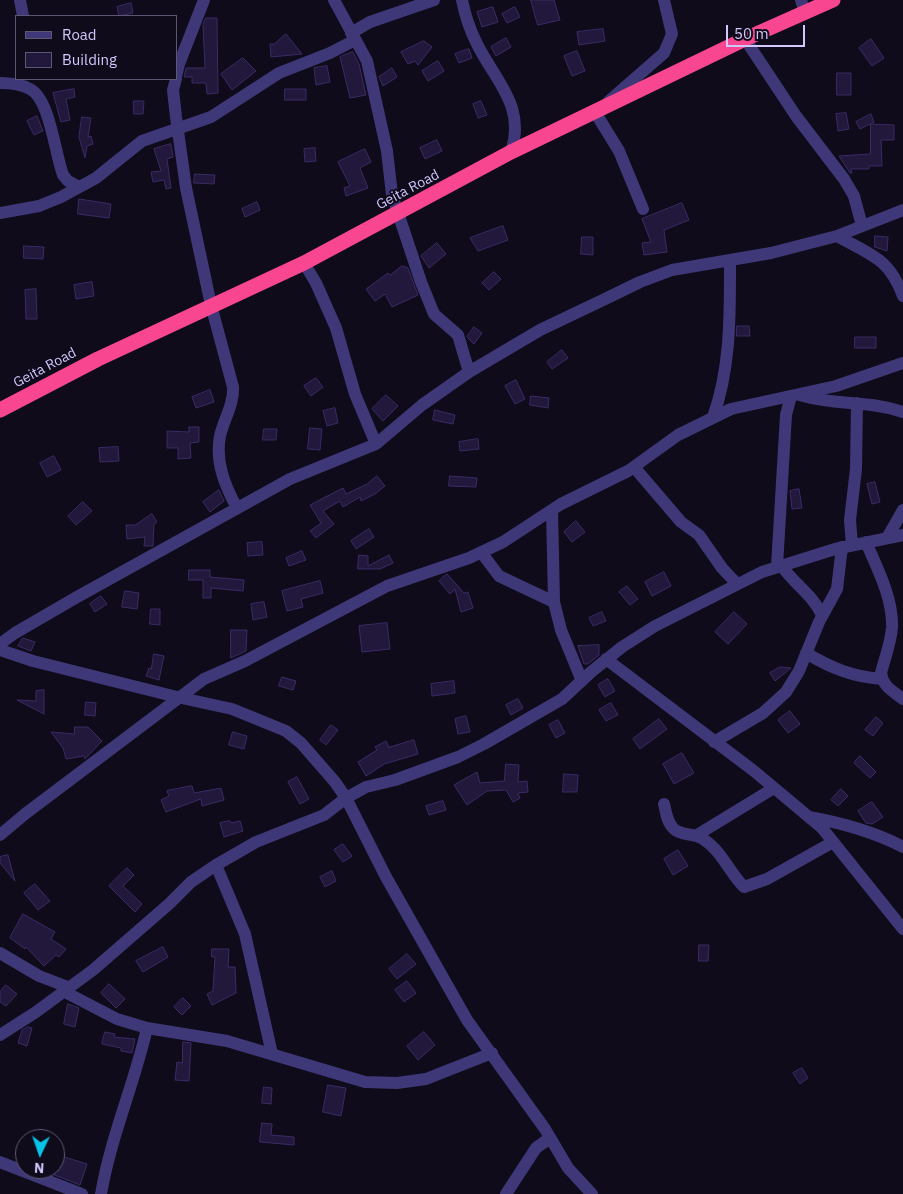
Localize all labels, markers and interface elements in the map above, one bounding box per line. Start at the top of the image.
legend [15,15,178,80]
scale bar [728,15,807,47]
text: 50 m [734,24,769,43]
text: Road [62,25,97,44]
text: Building [62,50,117,69]
street label: Geita Road [374,166,442,214]
street label: Geita Road [11,344,79,392]
north arrow [15,1129,65,1179]
text: N [34,1159,45,1177]

